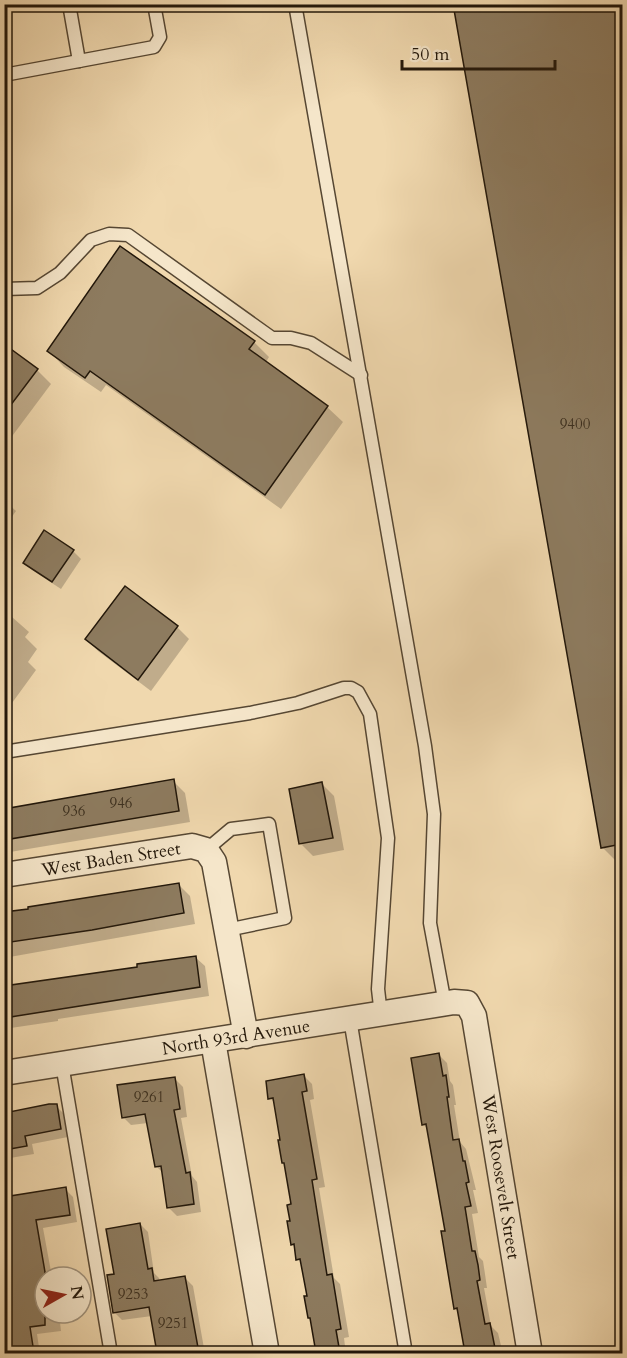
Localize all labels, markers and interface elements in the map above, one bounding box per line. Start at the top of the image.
scale bar [402,33,555,71]
text: 50 m [411,42,450,67]
house number: 9400 [560,414,591,434]
house number: 946 [109,793,133,813]
house number: 936 [62,801,86,821]
street label: West Baden Street [39,836,183,883]
street label: North 93rd Avenue [160,1013,312,1062]
house number: 9261 [134,1087,164,1107]
street label: West Roosevelt Street [475,1092,526,1262]
north arrow [33,1265,93,1325]
text: N [65,1284,89,1301]
house number: 9253 [118,1284,148,1304]
house number: 9251 [158,1313,188,1333]

